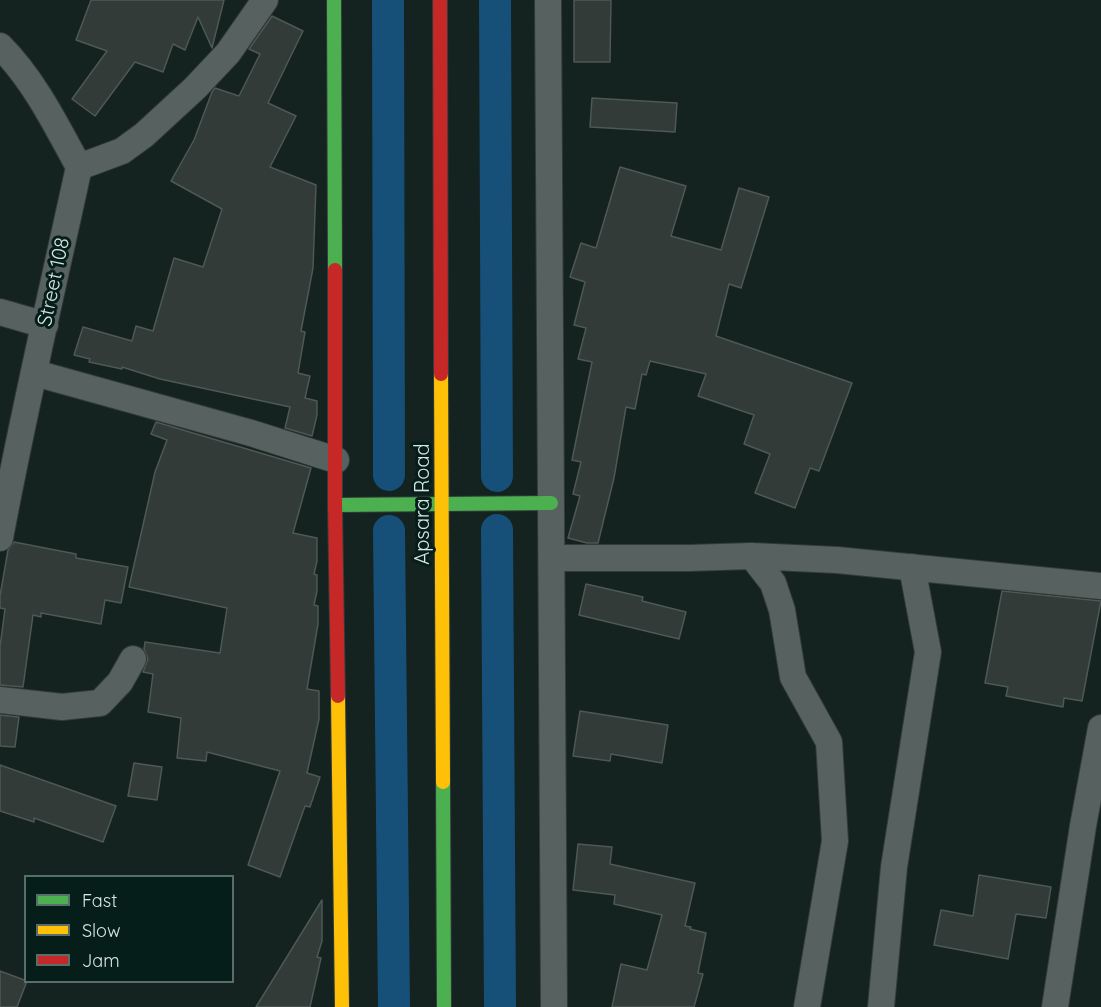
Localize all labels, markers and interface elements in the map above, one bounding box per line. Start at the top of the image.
street label: Street 108 [33,235,75,329]
street label: Apsara Road [411,443,435,565]
legend [24,875,234,983]
text: Fast [82,889,117,912]
text: Slow [82,919,120,942]
text: Jam [82,949,120,972]

